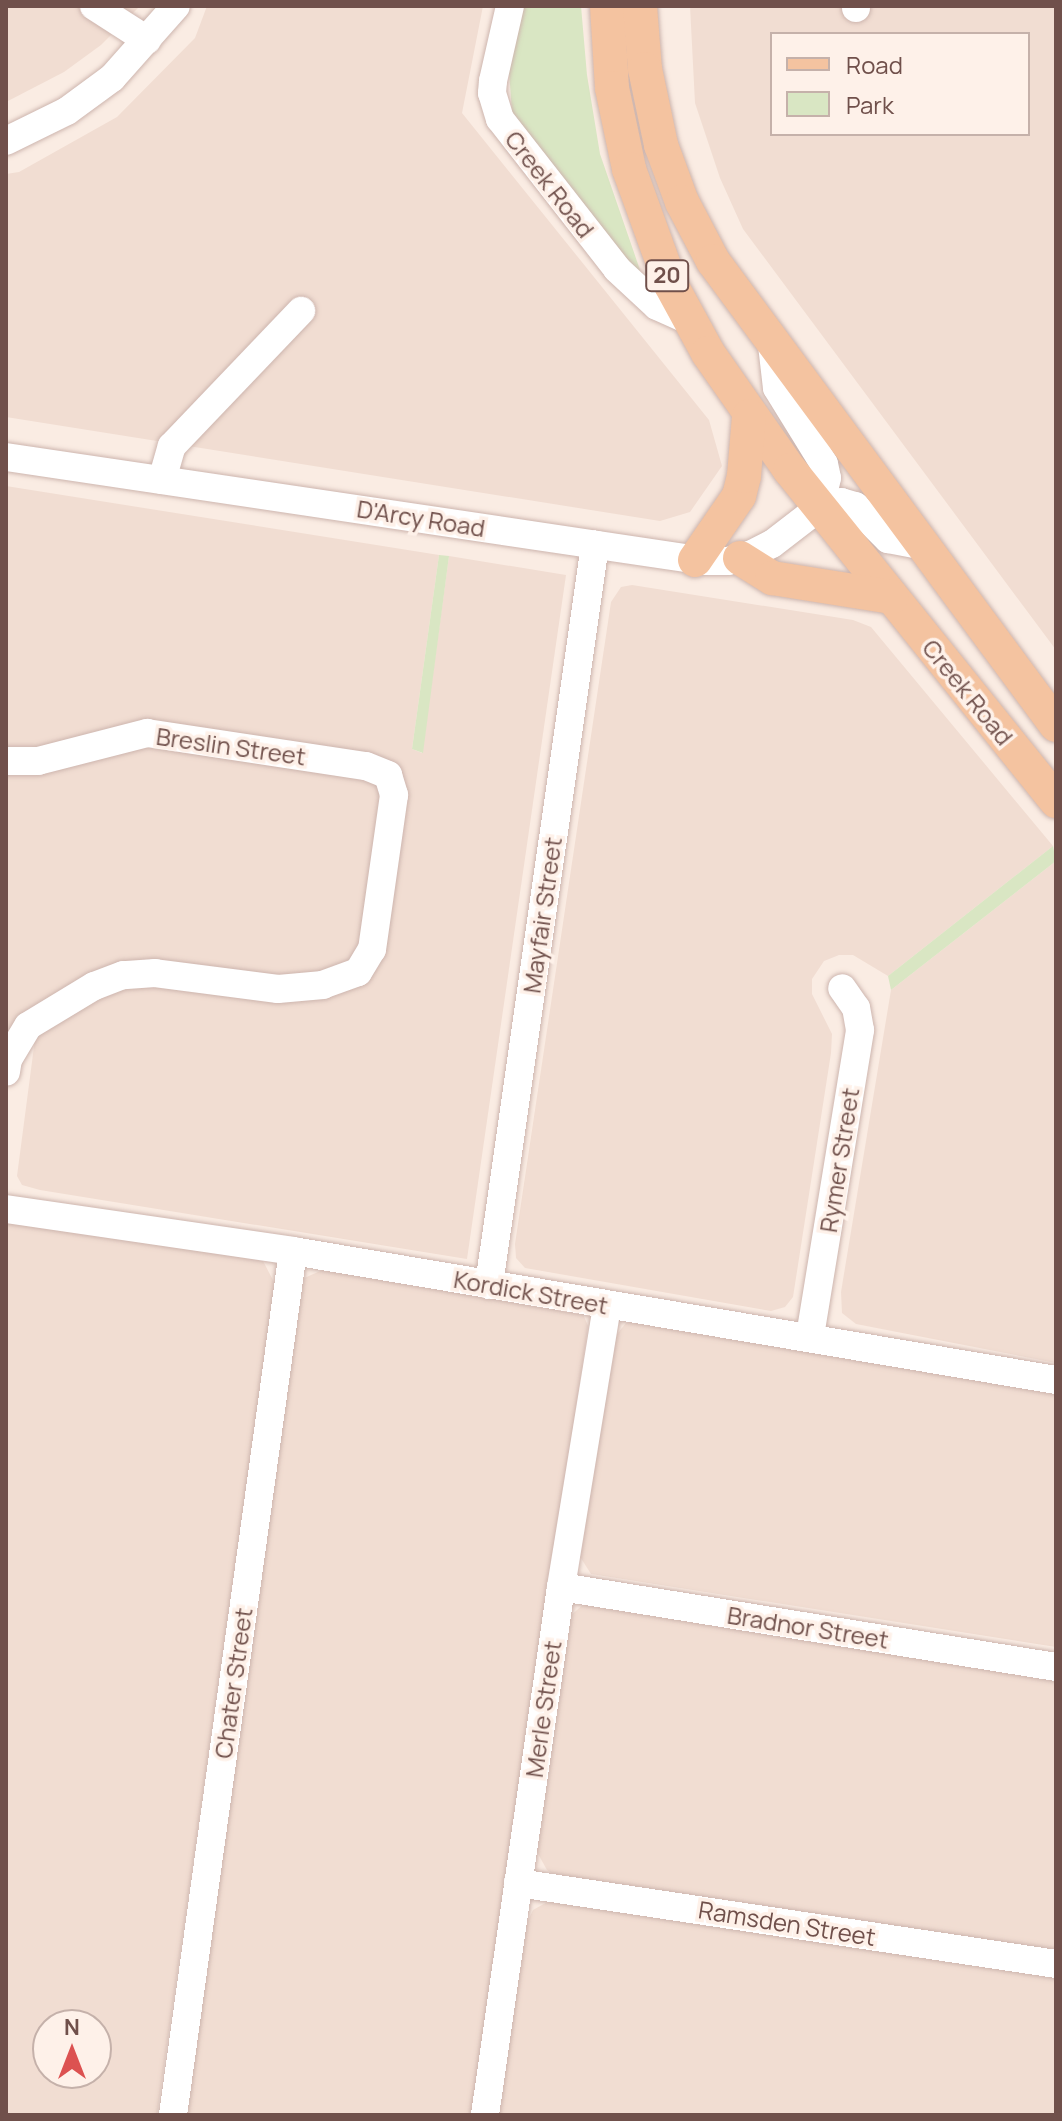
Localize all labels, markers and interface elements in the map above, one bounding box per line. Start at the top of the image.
legend [770,32,1030,136]
text: Road [846,48,903,81]
text: Park [846,88,894,121]
street label: Creek Road [499,125,601,243]
road number: 20 [645,258,689,294]
street label: D'Arcy Road [355,494,487,542]
street label: Creek Road [917,634,1019,750]
street label: Breslin Street [154,721,308,771]
street label: Mayfair Street [517,835,567,995]
street label: Rymer Street [813,1086,865,1234]
street label: Kordick Street [452,1264,610,1320]
street label: Bradnor Street [725,1600,891,1654]
street label: Chater Street [208,1606,258,1760]
street label: Merle Street [519,1639,567,1779]
street label: Ramsden Street [696,1895,878,1951]
north arrow [32,2009,112,2089]
text: N [64,2012,80,2042]

